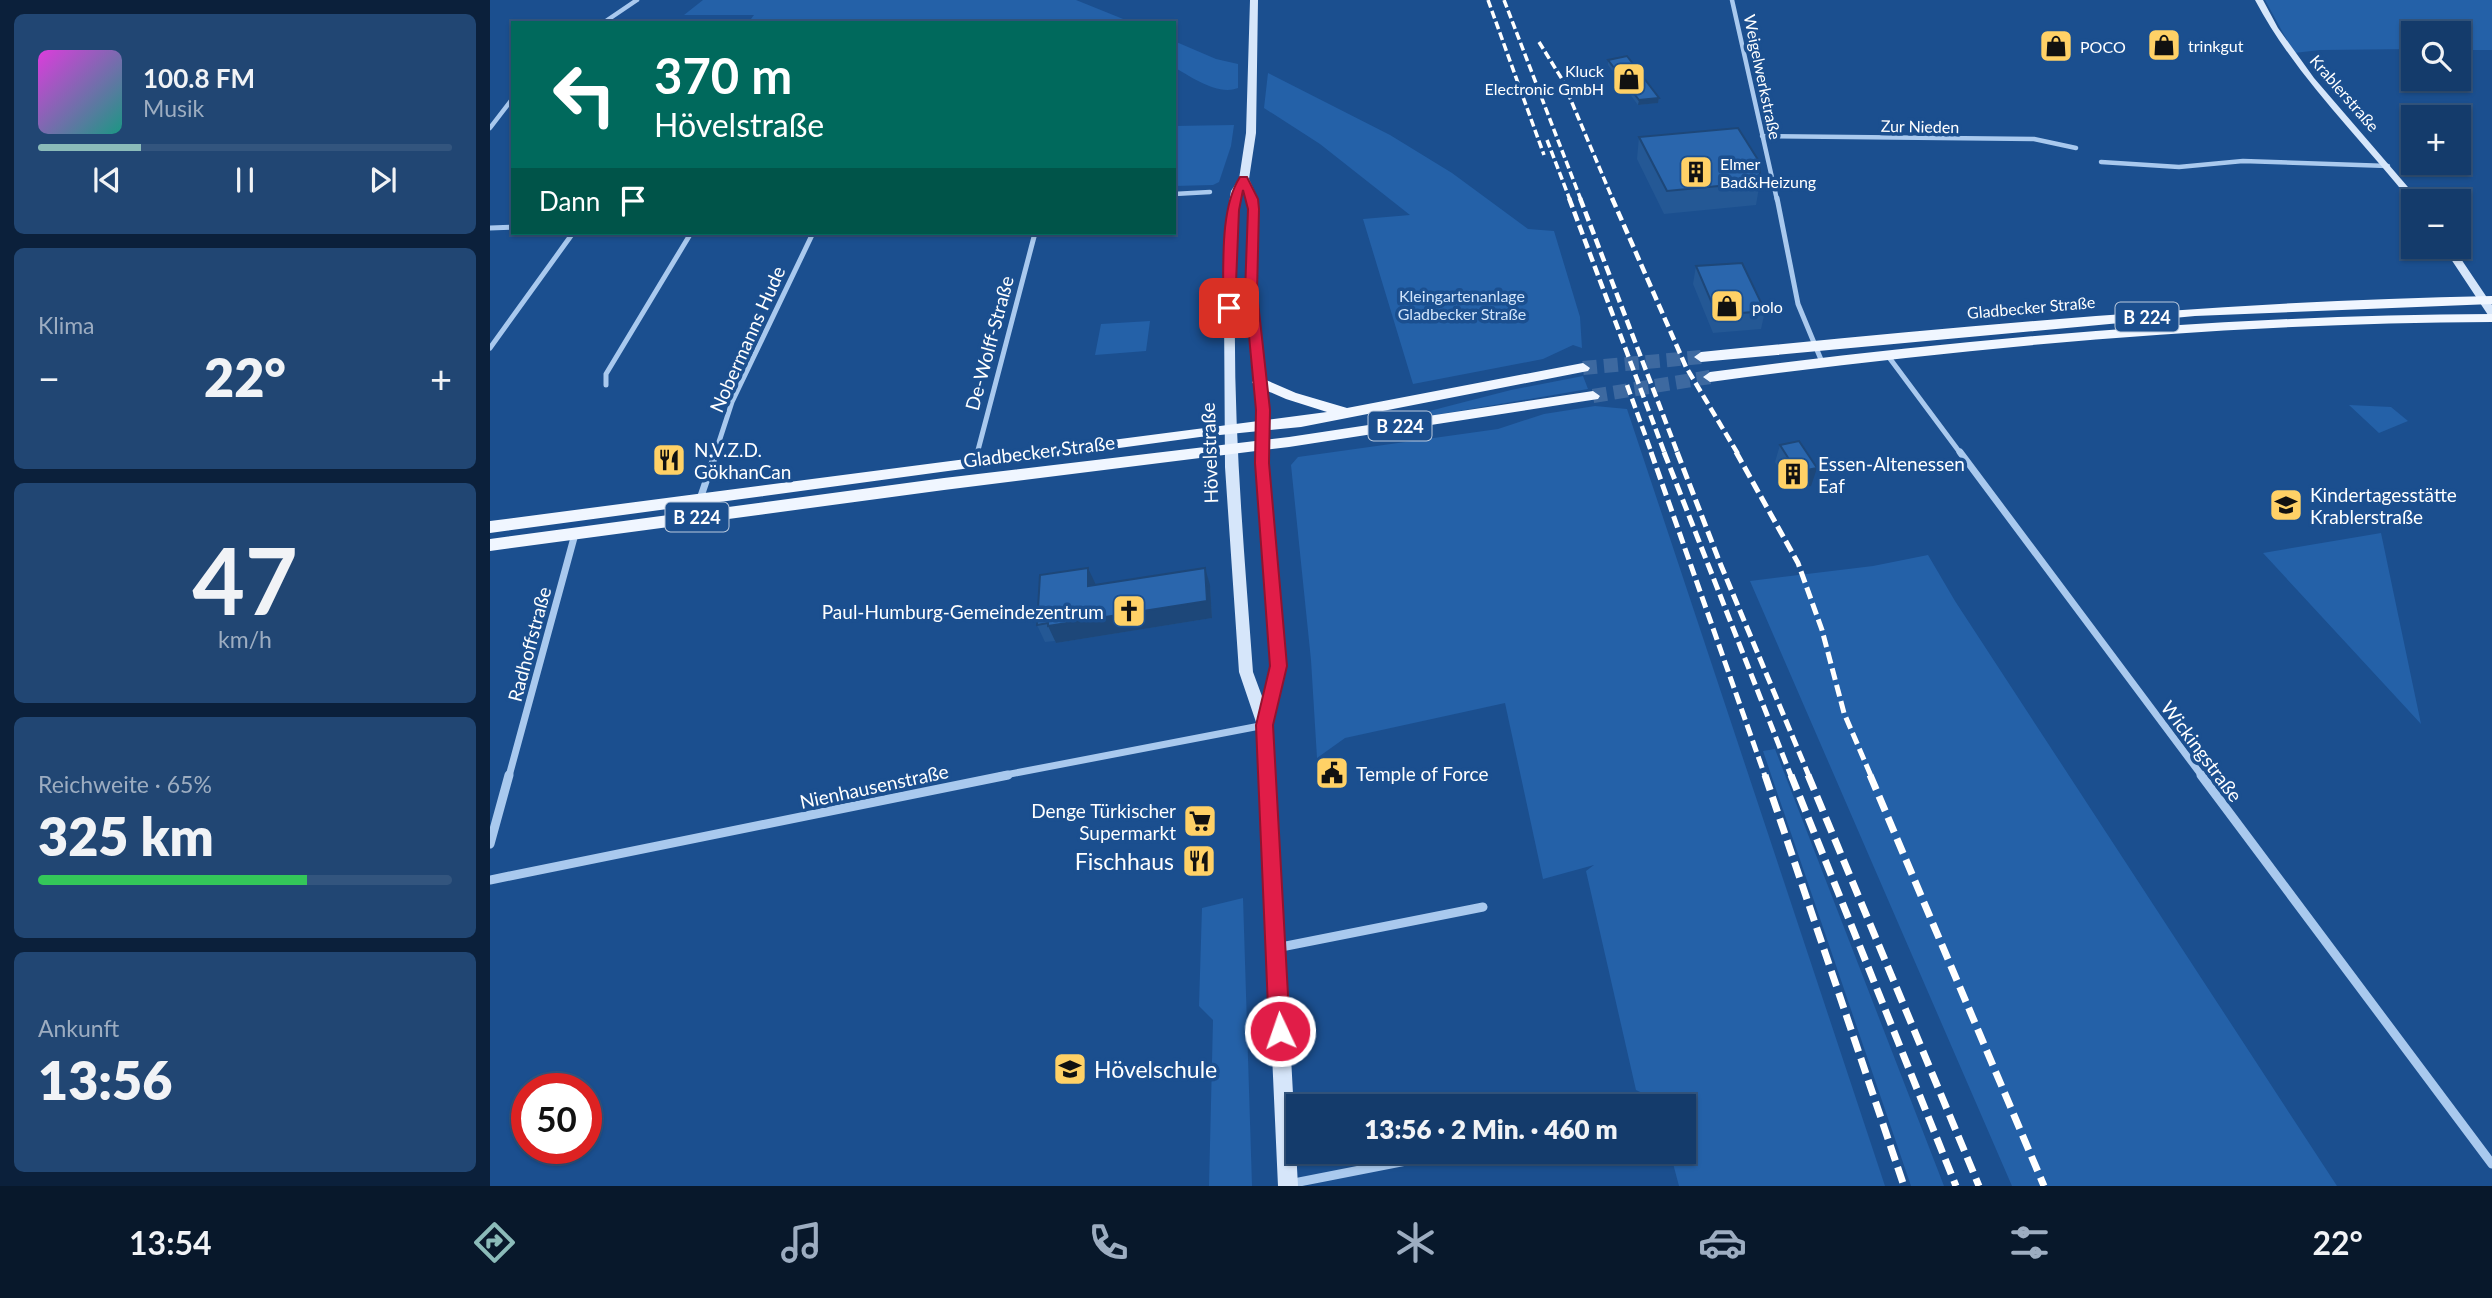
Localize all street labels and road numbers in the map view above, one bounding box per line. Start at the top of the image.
street label: Weigelwerkstraße [1740,13,1786,141]
street label: Krablerstraße [2307,51,2383,135]
street label: Zur Nieden [1881,116,1959,136]
street label: Nobermanns Hude [704,262,790,416]
street label: De-Wolff-Straße [960,273,1018,413]
street label: Gladbecker Straße [1966,292,2096,322]
road number: B 224 [2116,302,2178,332]
street label: Hövelstraße [1196,402,1222,504]
road number: B 224 [1368,412,1432,440]
street label: Gladbecker Straße [962,430,1116,472]
road number: B 224 [666,503,728,532]
street label: Radhoffstraße [503,584,555,704]
street label: Wickingstraße [2157,696,2247,806]
street label: Nienhausenstraße [798,759,950,813]

